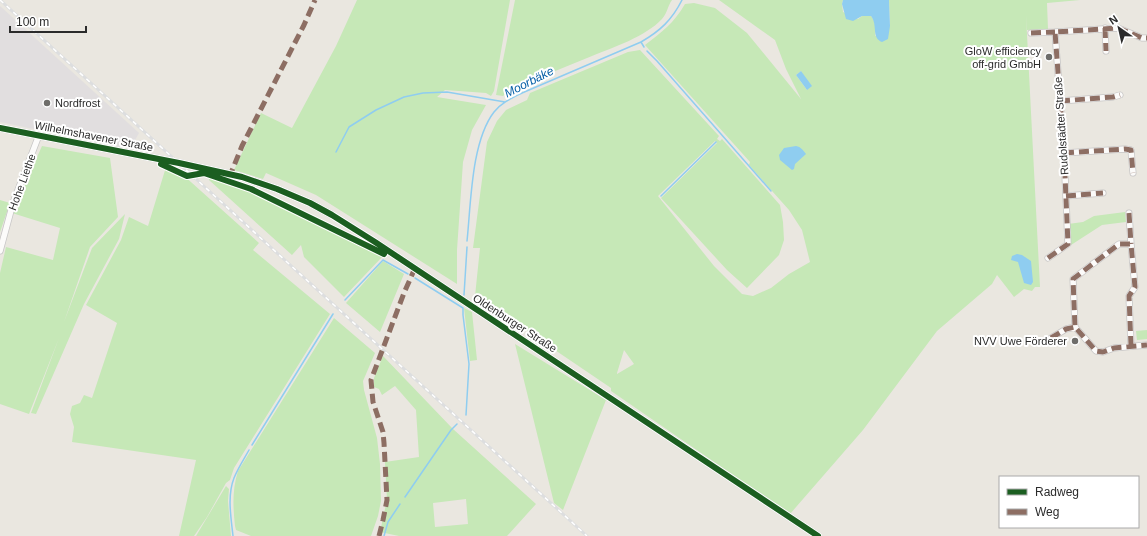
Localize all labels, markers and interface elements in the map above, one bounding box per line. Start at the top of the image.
scale bar [10,8,86,34]
north arrow [1099,8,1139,48]
text: N [1107,12,1120,27]
text: 100 m [16,15,49,29]
place label: GloW efficiency off-grid GmbH [965,45,1041,70]
marker: GloW efficiency off-grid GmbH [1044,52,1054,62]
water label: Moorbäke [502,64,556,100]
street label: Rudolstädter Straße [1052,76,1070,176]
place label: Nordfrost [55,97,100,109]
marker: Nordfrost [42,98,52,108]
street label: Wilhelmshavener Straße [34,119,154,153]
street label: Hohe Liethe [6,152,38,212]
street label: Oldenburger Straße [471,291,559,355]
place label: NVV Uwe Förderer [974,335,1067,347]
marker: NVV Uwe Förderer [1070,336,1080,346]
legend [999,476,1139,528]
text: Radweg [1035,485,1079,499]
text: Weg [1035,505,1059,519]

